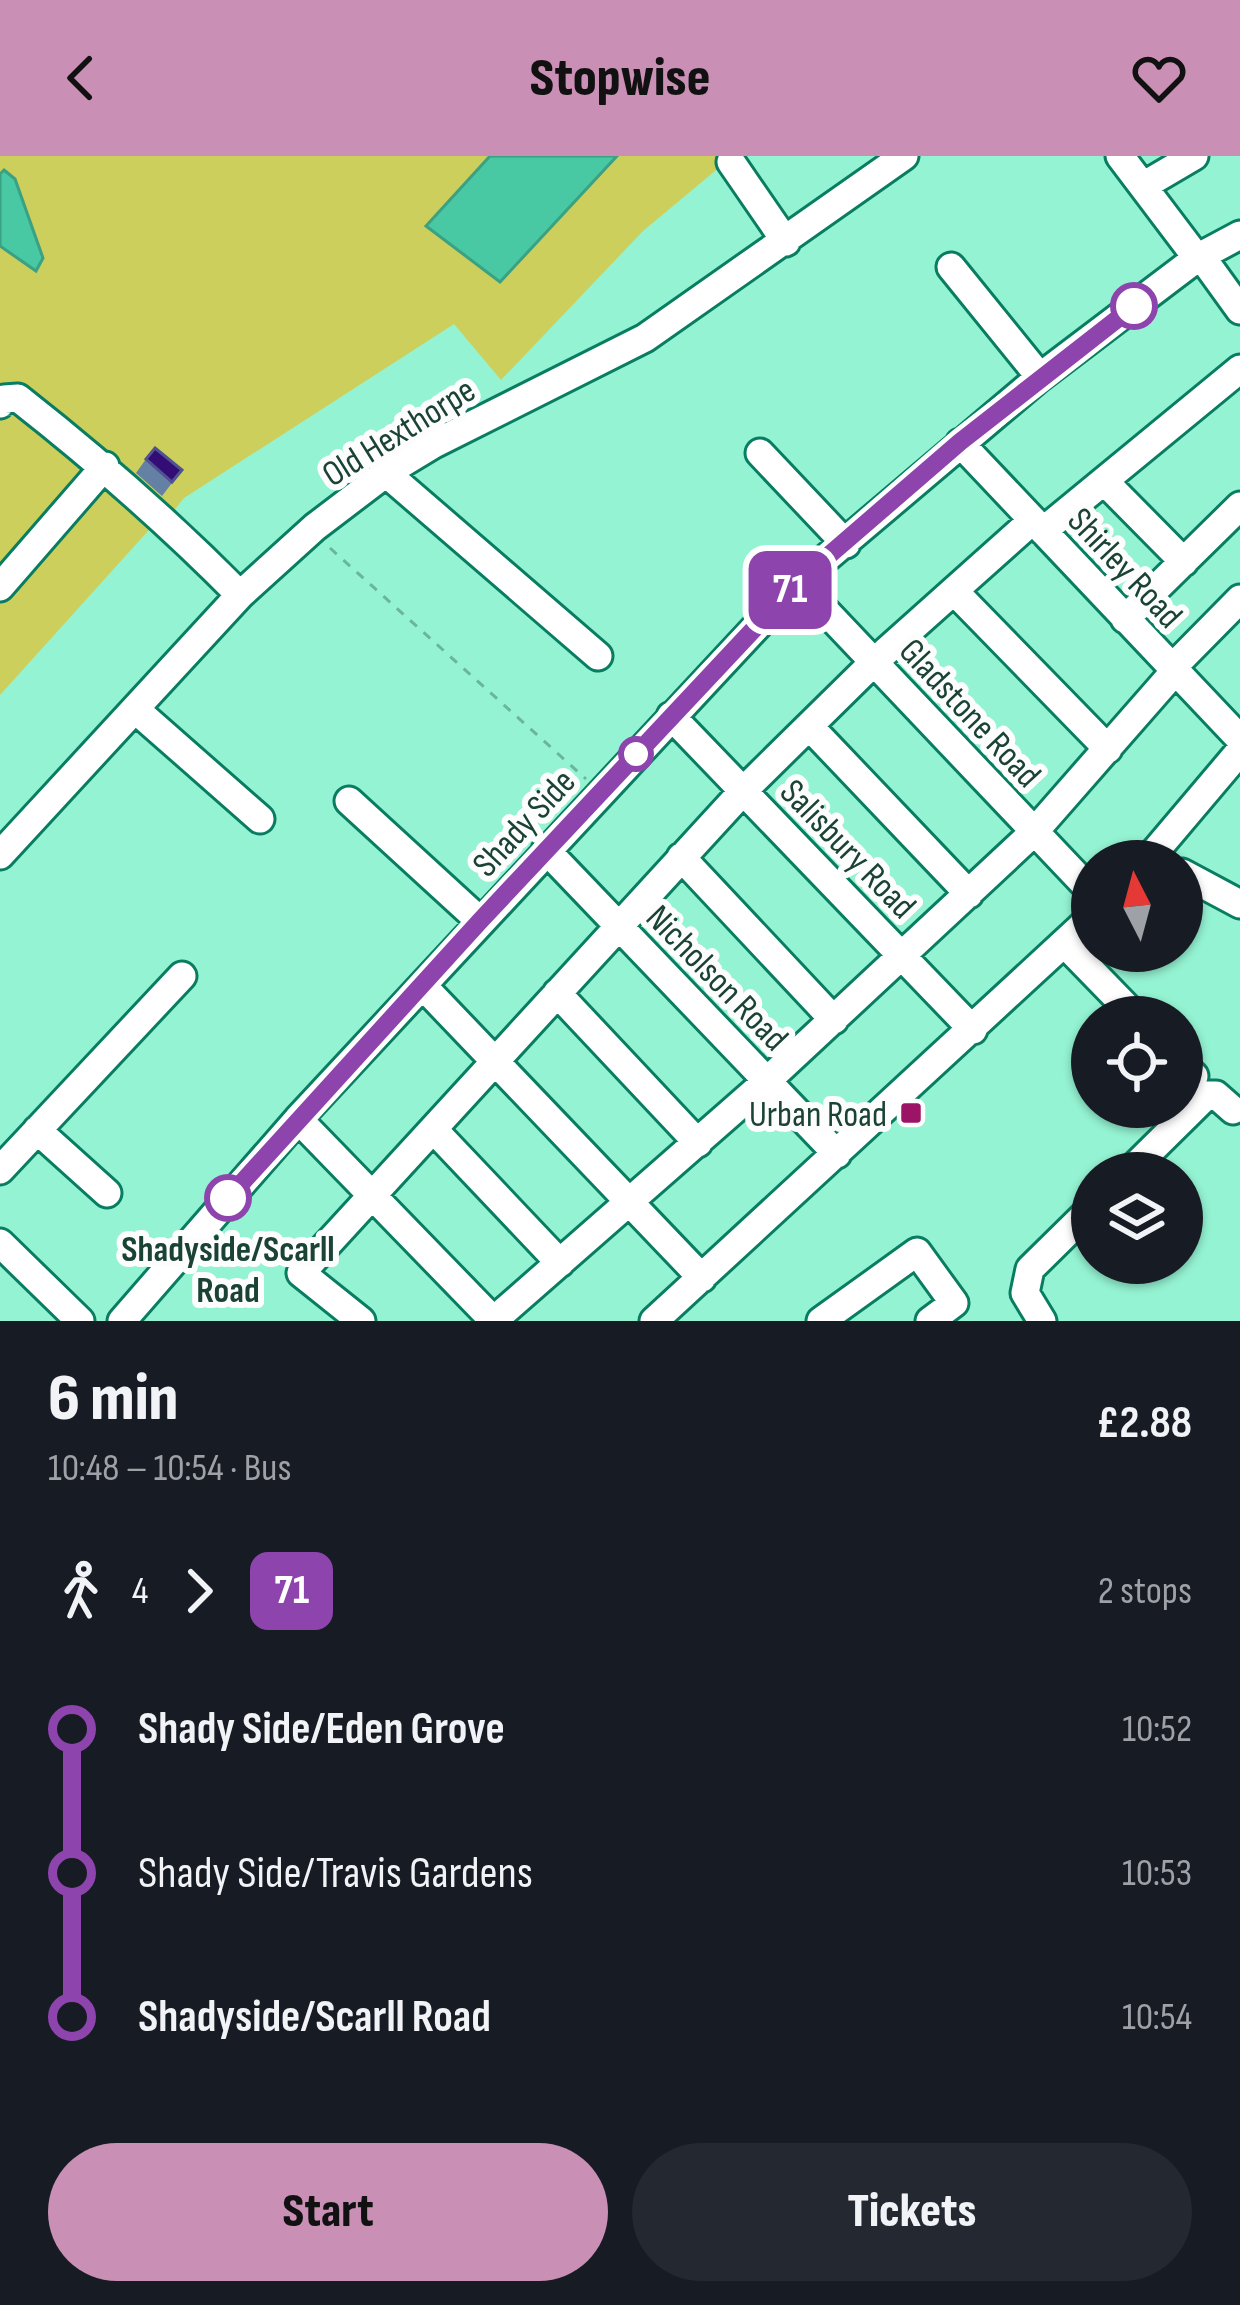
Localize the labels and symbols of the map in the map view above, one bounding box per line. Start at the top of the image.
unlabelled marker [1112,284,1156,328]
street label: Old Hexthorpe [315,369,484,497]
street label: Shirley Road [1058,500,1190,638]
line badge: 71 [736,551,844,629]
street label: Gladstone Road [889,630,1049,797]
unlabelled marker [620,738,652,770]
street label: Shady Side [464,761,585,886]
street label: Salisbury Road [770,771,924,928]
north arrow [1071,840,1203,972]
street label: Nicholson Road [636,897,796,1060]
place label: Urban Road [749,1094,887,1137]
marker: Urban Road [898,1100,924,1126]
marker: Shadyside/Scarll Road [206,1176,250,1220]
place label: Shadyside/Scarll Road [121,1229,335,1313]

